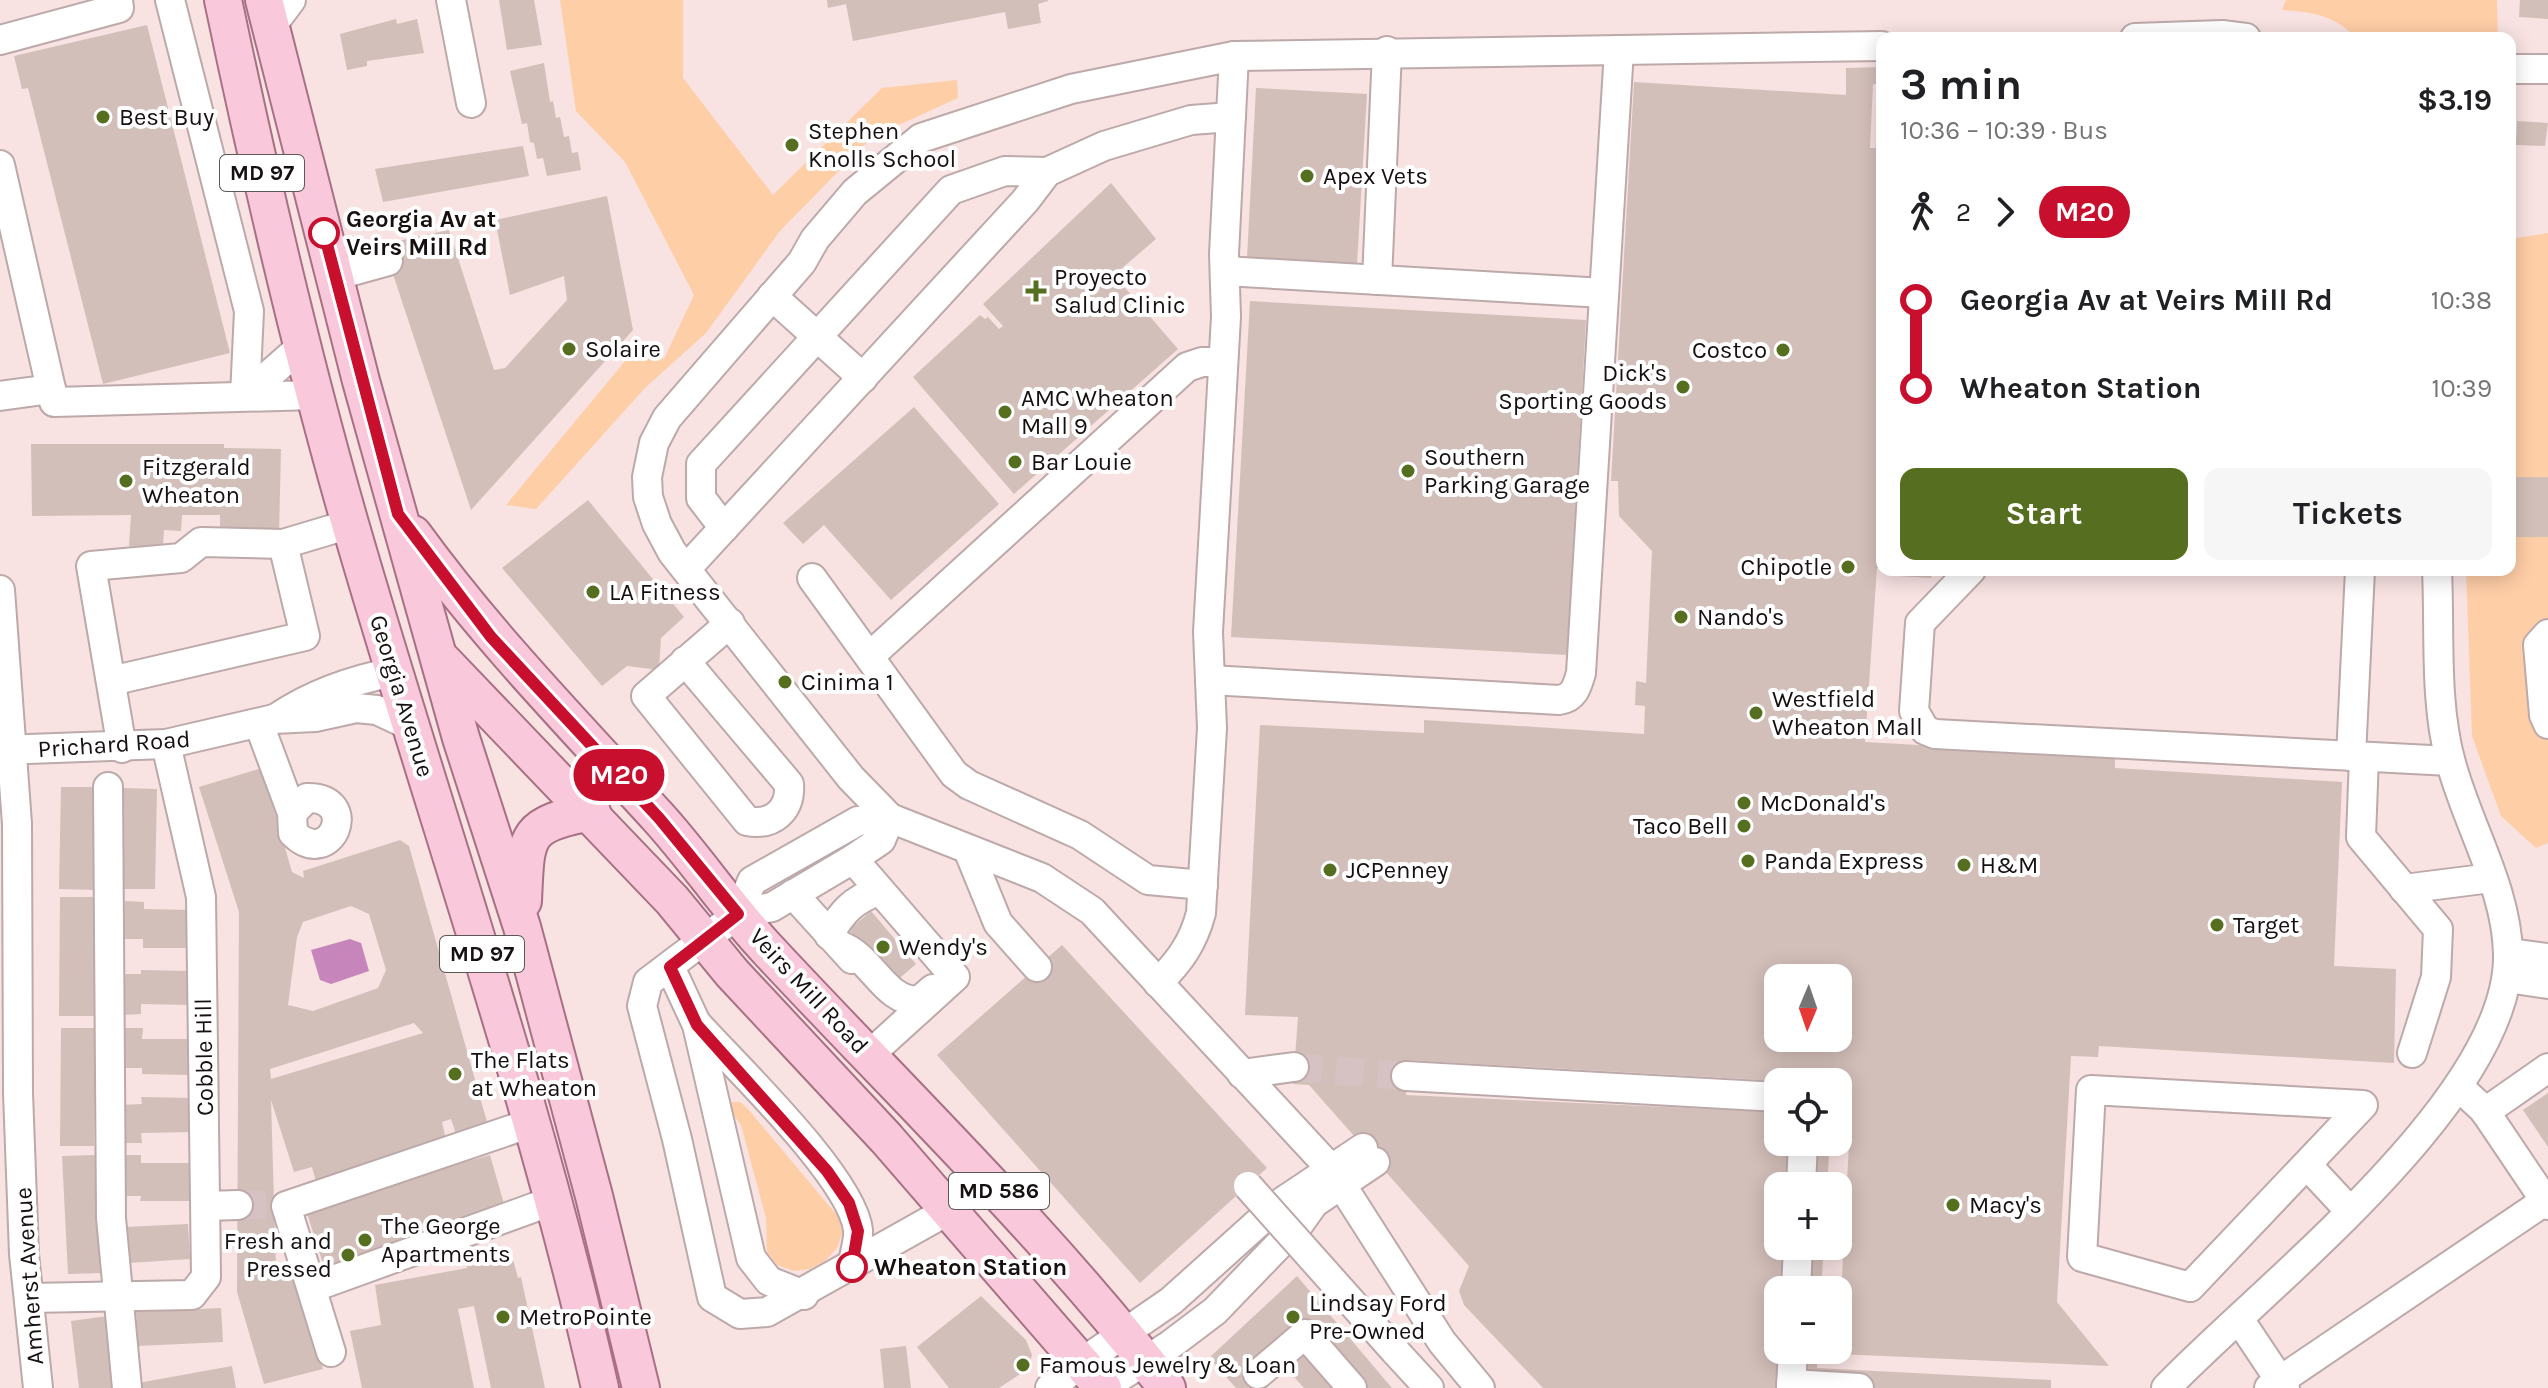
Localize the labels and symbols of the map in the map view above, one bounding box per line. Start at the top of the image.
place label: Best Buy [119,103,214,131]
marker: Best Buy [94,108,112,126]
place label: Stephen Knolls School [808,117,956,173]
marker: Stephen Knolls School [783,136,801,154]
road number: MD 97 [220,155,304,191]
place label: Apex Vets [1323,162,1428,190]
marker: Apex Vets [1298,167,1316,185]
place label: Georgia Av at Veirs Mill Rd [346,205,496,261]
marker: Georgia Av at Veirs Mill Rd [309,218,339,248]
place label: Proyecto Salud Clinic [1054,263,1186,319]
marker: Proyecto Salud Clinic [1025,280,1047,302]
place label: Solaire [585,335,661,363]
place label: Costco [1692,336,1767,364]
marker: Solaire [560,340,578,358]
marker: Costco [1774,341,1792,359]
place label: Dick's Sporting Goods [1498,359,1667,415]
marker: Dick's Sporting Goods [1674,378,1692,396]
place label: AMC Wheaton Mall 9 [1021,384,1174,440]
marker: AMC Wheaton Mall 9 [996,403,1014,421]
place label: Southern Parking Garage [1424,443,1590,499]
place label: Bar Louie [1031,448,1132,476]
place label: Fitzgerald Wheaton [142,453,251,509]
marker: Bar Louie [1006,453,1024,471]
marker: Southern Parking Garage [1399,462,1417,480]
marker: Fitzgerald Wheaton [117,472,135,490]
place label: Chipotle [1740,553,1832,581]
marker: Chipotle [1839,558,1857,576]
place label: LA Fitness [609,578,721,606]
marker: LA Fitness [584,583,602,601]
place label: Nando's [1697,603,1784,631]
marker: Nando's [1672,608,1690,626]
street label: Georgia Avenue [364,612,440,780]
place label: Cinima 1 [801,668,894,696]
marker: Cinima 1 [776,673,794,691]
place label: Westfield Wheaton Mall [1772,685,1923,741]
marker: Westfield Wheaton Mall [1747,704,1765,722]
street label: Prichard Road [37,725,191,763]
line badge: M20 [573,749,665,801]
place label: McDonald's [1760,789,1886,817]
marker: McDonald's [1735,794,1753,812]
place label: Taco Bell [1633,812,1728,840]
marker: Taco Bell [1735,817,1753,835]
place label: Panda Express [1764,847,1924,875]
place label: H&M [1980,851,2038,879]
marker: Panda Express [1739,852,1757,870]
place label: JCPenney [1346,856,1448,884]
marker: H&M [1955,856,1973,874]
marker: JCPenney [1321,861,1339,879]
place label: Target [2233,911,2299,939]
marker: Target [2208,916,2226,934]
street label: Veirs Mill Road [744,923,874,1059]
place label: Wendy's [899,933,988,961]
road number: MD 97 [440,936,524,972]
marker: Wendy's [874,938,892,956]
north arrow [1764,964,1852,1052]
street label: Cobble Hill [189,998,219,1116]
place label: The Flats at Wheaton [471,1046,597,1102]
marker: The Flats at Wheaton [446,1065,464,1083]
road number: MD 586 [949,1173,1049,1209]
street label: Amherst Avenue [9,1186,49,1366]
place label: Macy's [1969,1191,2042,1219]
marker: Macy's [1944,1196,1962,1214]
place label: The George Apartments [381,1212,511,1268]
place label: Fresh and Pressed [224,1227,332,1283]
marker: The George Apartments [356,1231,374,1249]
marker: Fresh and Pressed [339,1246,357,1264]
marker: Wheaton Station [837,1252,867,1282]
place label: Wheaton Station [874,1253,1067,1281]
place label: Lindsay Ford Pre-Owned [1309,1289,1447,1345]
place label: MetroPointe [519,1303,652,1331]
marker: MetroPointe [494,1308,512,1326]
marker: Lindsay Ford Pre-Owned [1284,1308,1302,1326]
place label: Famous Jewelry & Loan [1039,1351,1296,1379]
marker: Famous Jewelry & Loan [1014,1356,1032,1374]

